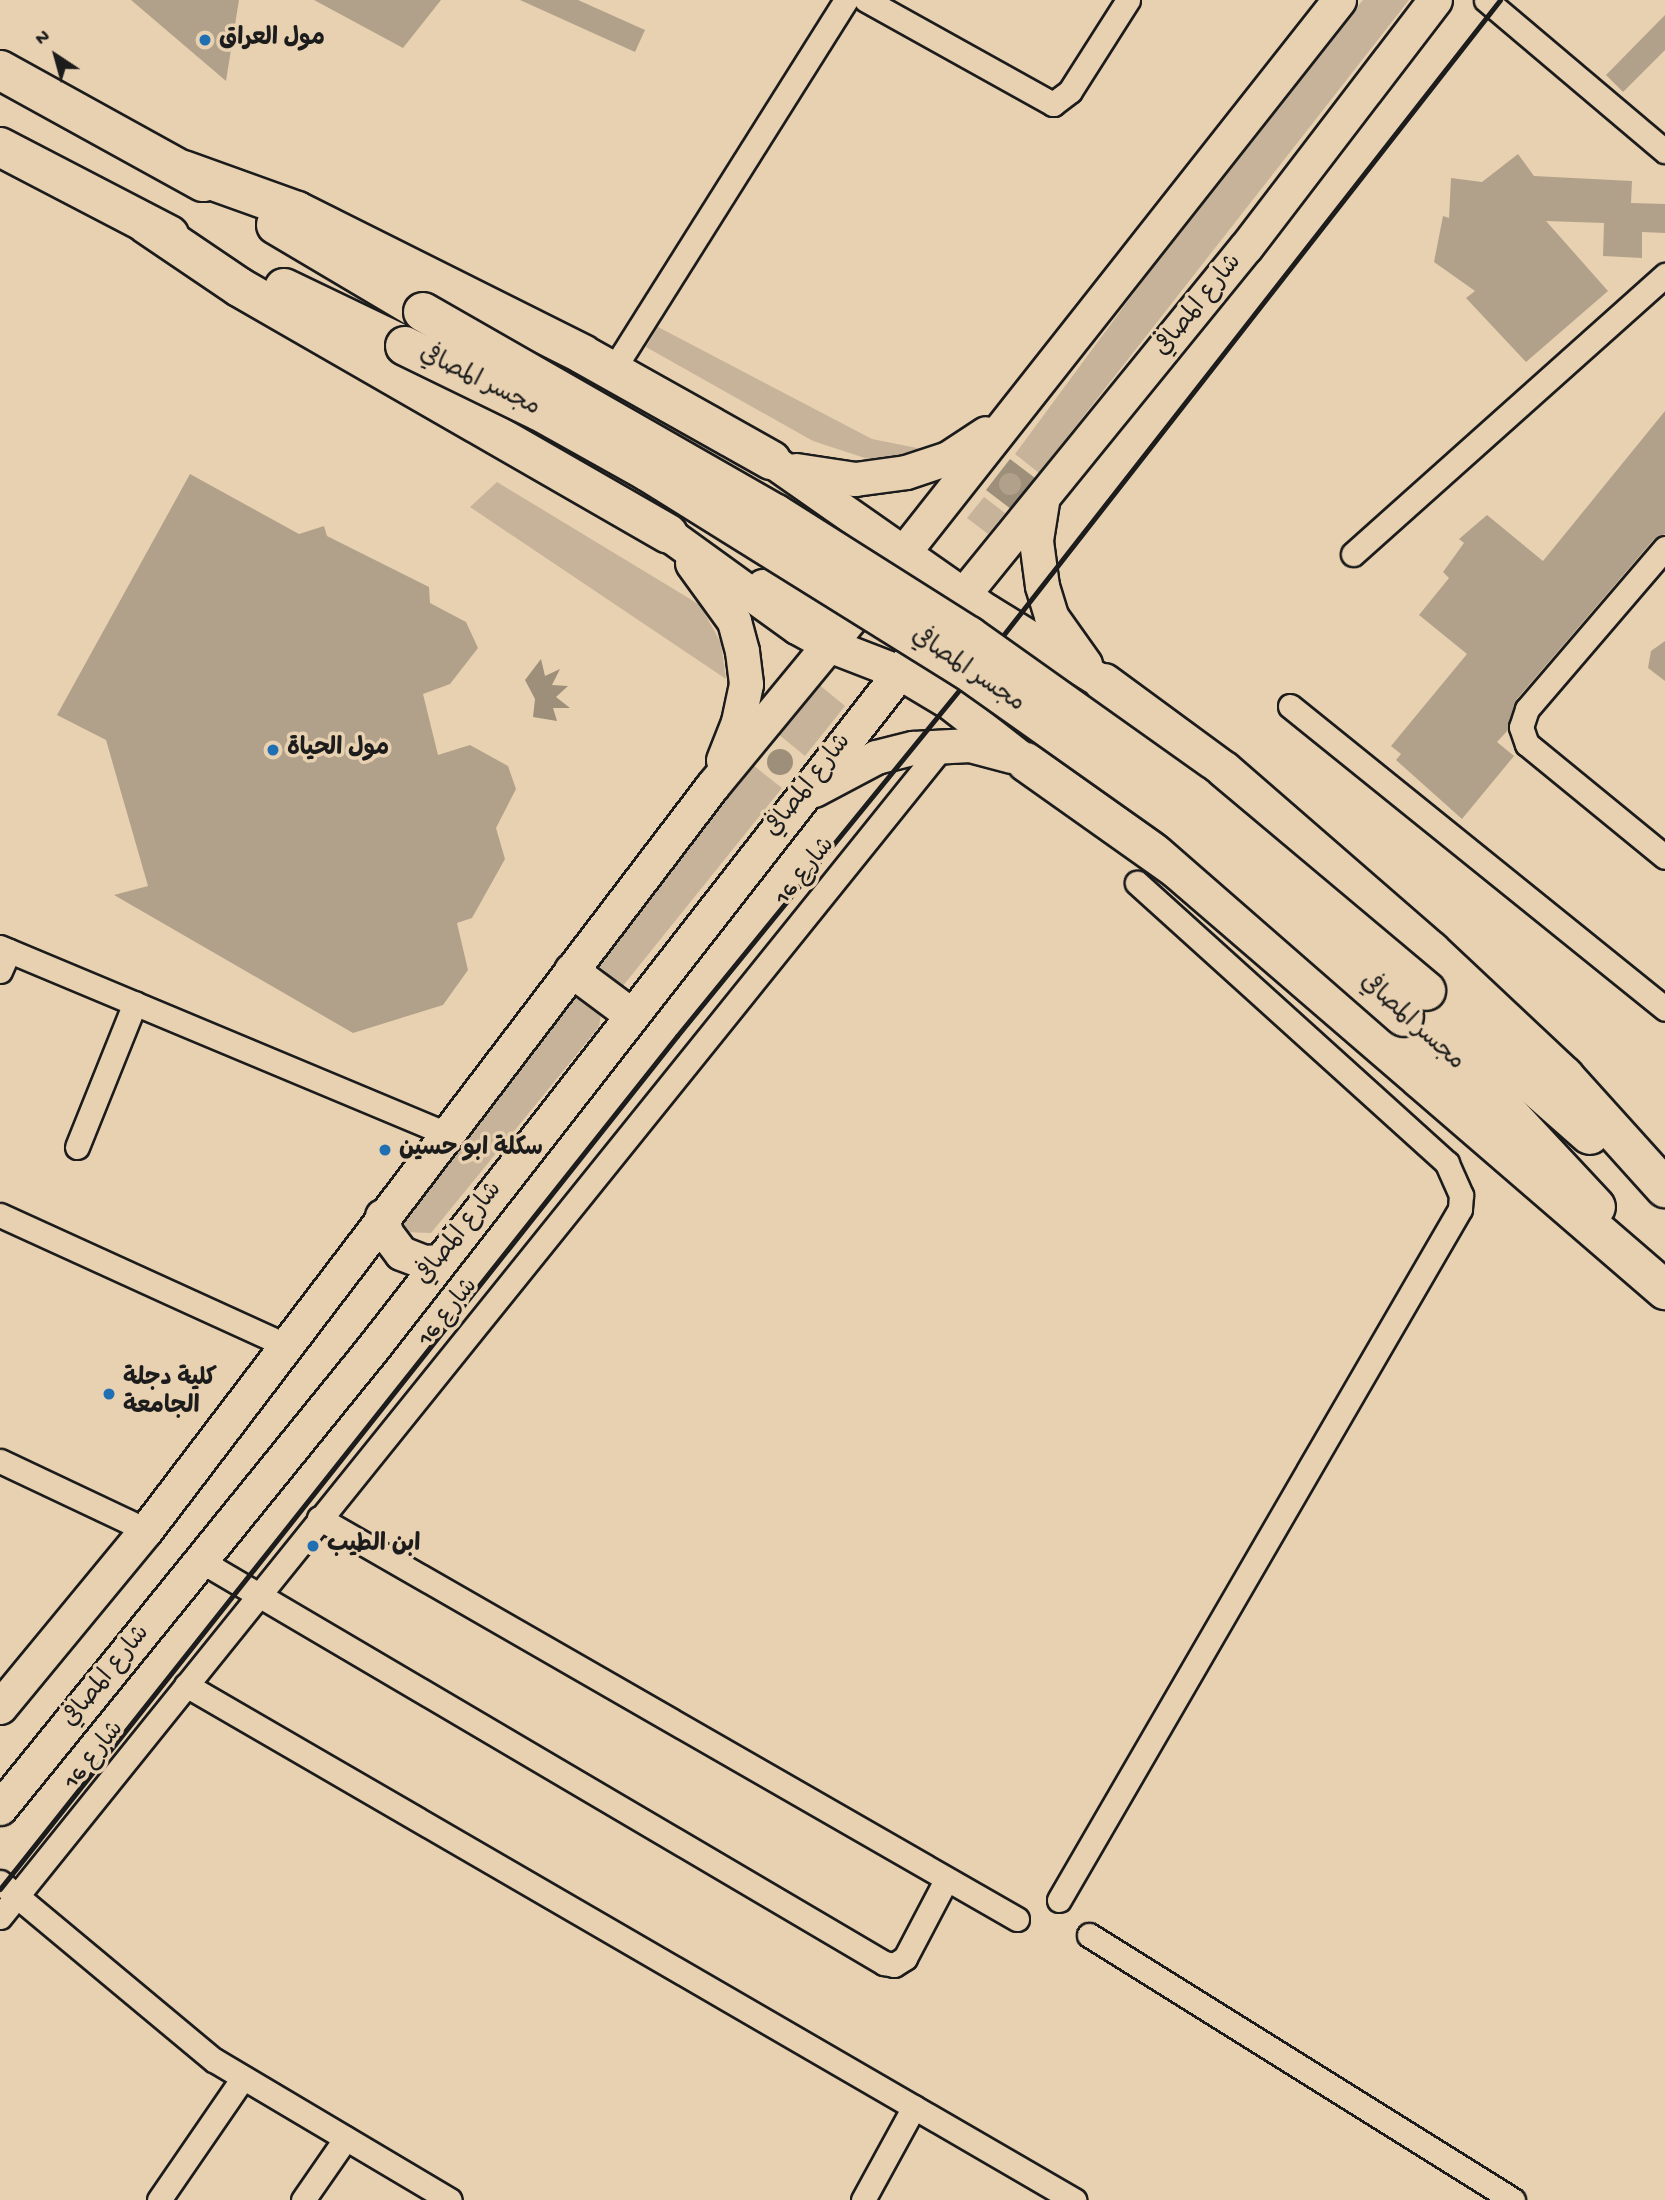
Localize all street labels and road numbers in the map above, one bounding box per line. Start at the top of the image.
street label: شارع المصافي [1149,249,1249,363]
street label: مجسر المصافي [414,340,544,424]
street label: مجسر المصافي [905,623,1029,719]
street label: شارع المصافي [760,729,858,843]
street label: شارع 16 [770,832,842,912]
street label: مجسر المصافي [1353,969,1469,1077]
street label: شارع المصافي [411,1177,509,1291]
street label: شارع 16 [413,1273,485,1353]
street label: شارع المصافي [57,1620,157,1734]
street label: شارع 16 [59,1716,131,1796]

